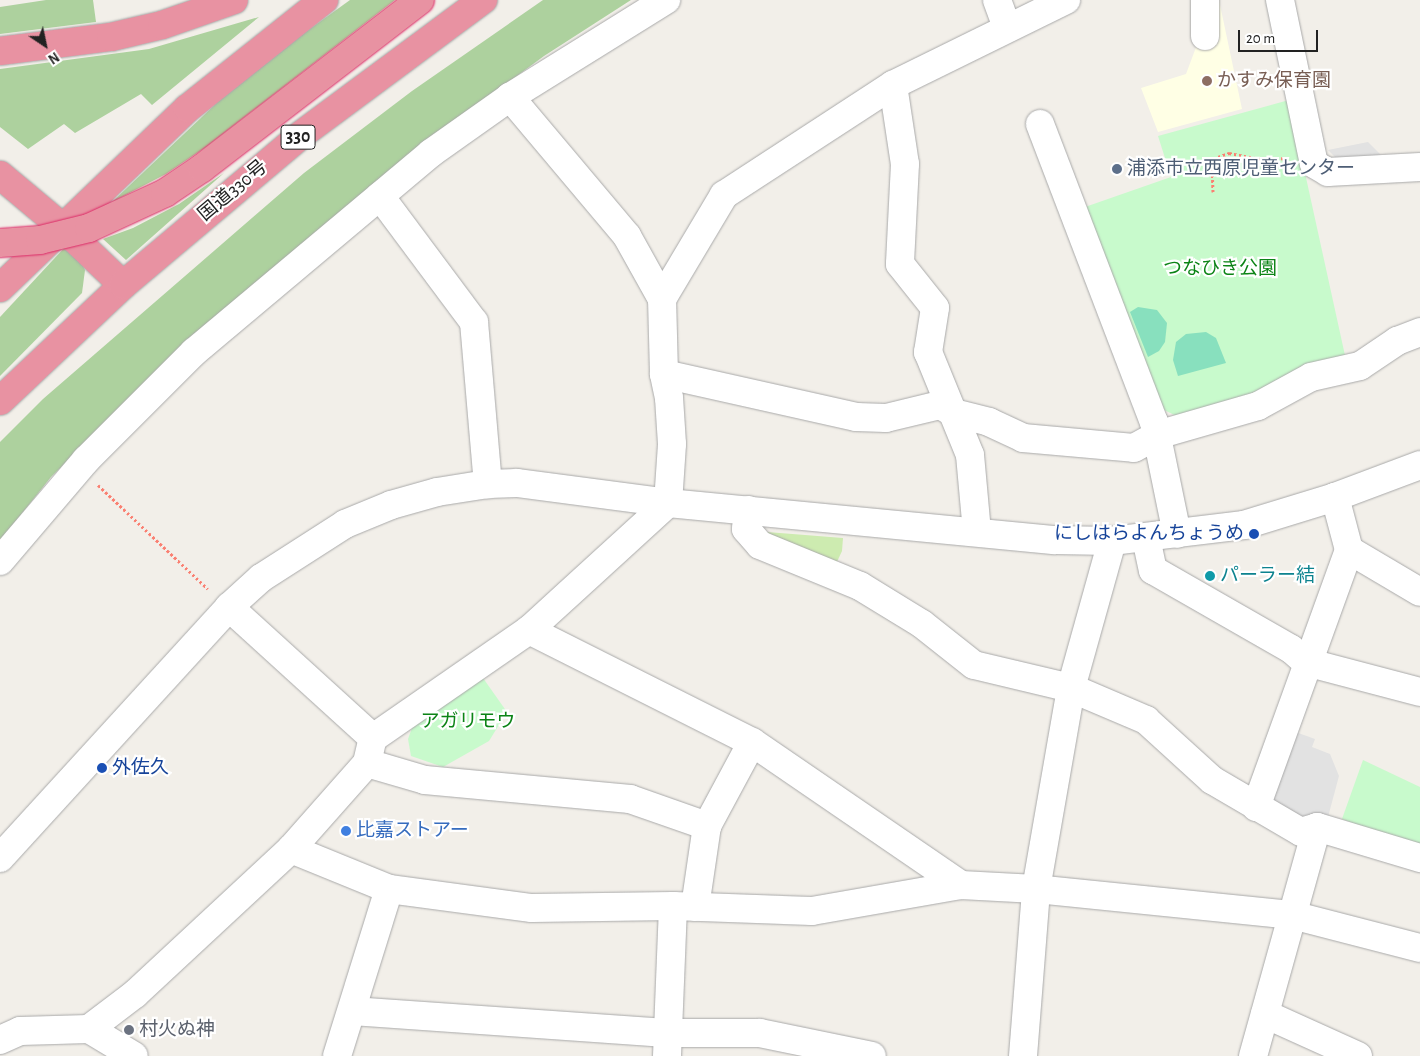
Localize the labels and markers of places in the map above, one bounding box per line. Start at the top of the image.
place label: かすみ保育園 [1217,70,1331,92]
marker: かすみ保育園 [1201,75,1213,87]
place label: 浦添市立西原児童センター [1127,158,1355,180]
marker: 浦添市立西原児童センター [1111,163,1123,175]
place label: にしはらよんちょうめ [1054,523,1244,545]
marker: にしはらよんちょうめ [1248,528,1260,540]
place label: パーラー結 [1220,565,1315,587]
marker: パーラー結 [1204,570,1216,582]
place label: 外佐久 [112,757,169,779]
marker: 外佐久 [96,762,108,774]
place label: 比嘉ストアー [356,820,469,842]
marker: 比嘉ストアー [340,825,352,837]
place label: 村火ぬ神 [139,1019,215,1041]
marker: 村火ぬ神 [123,1024,135,1036]

